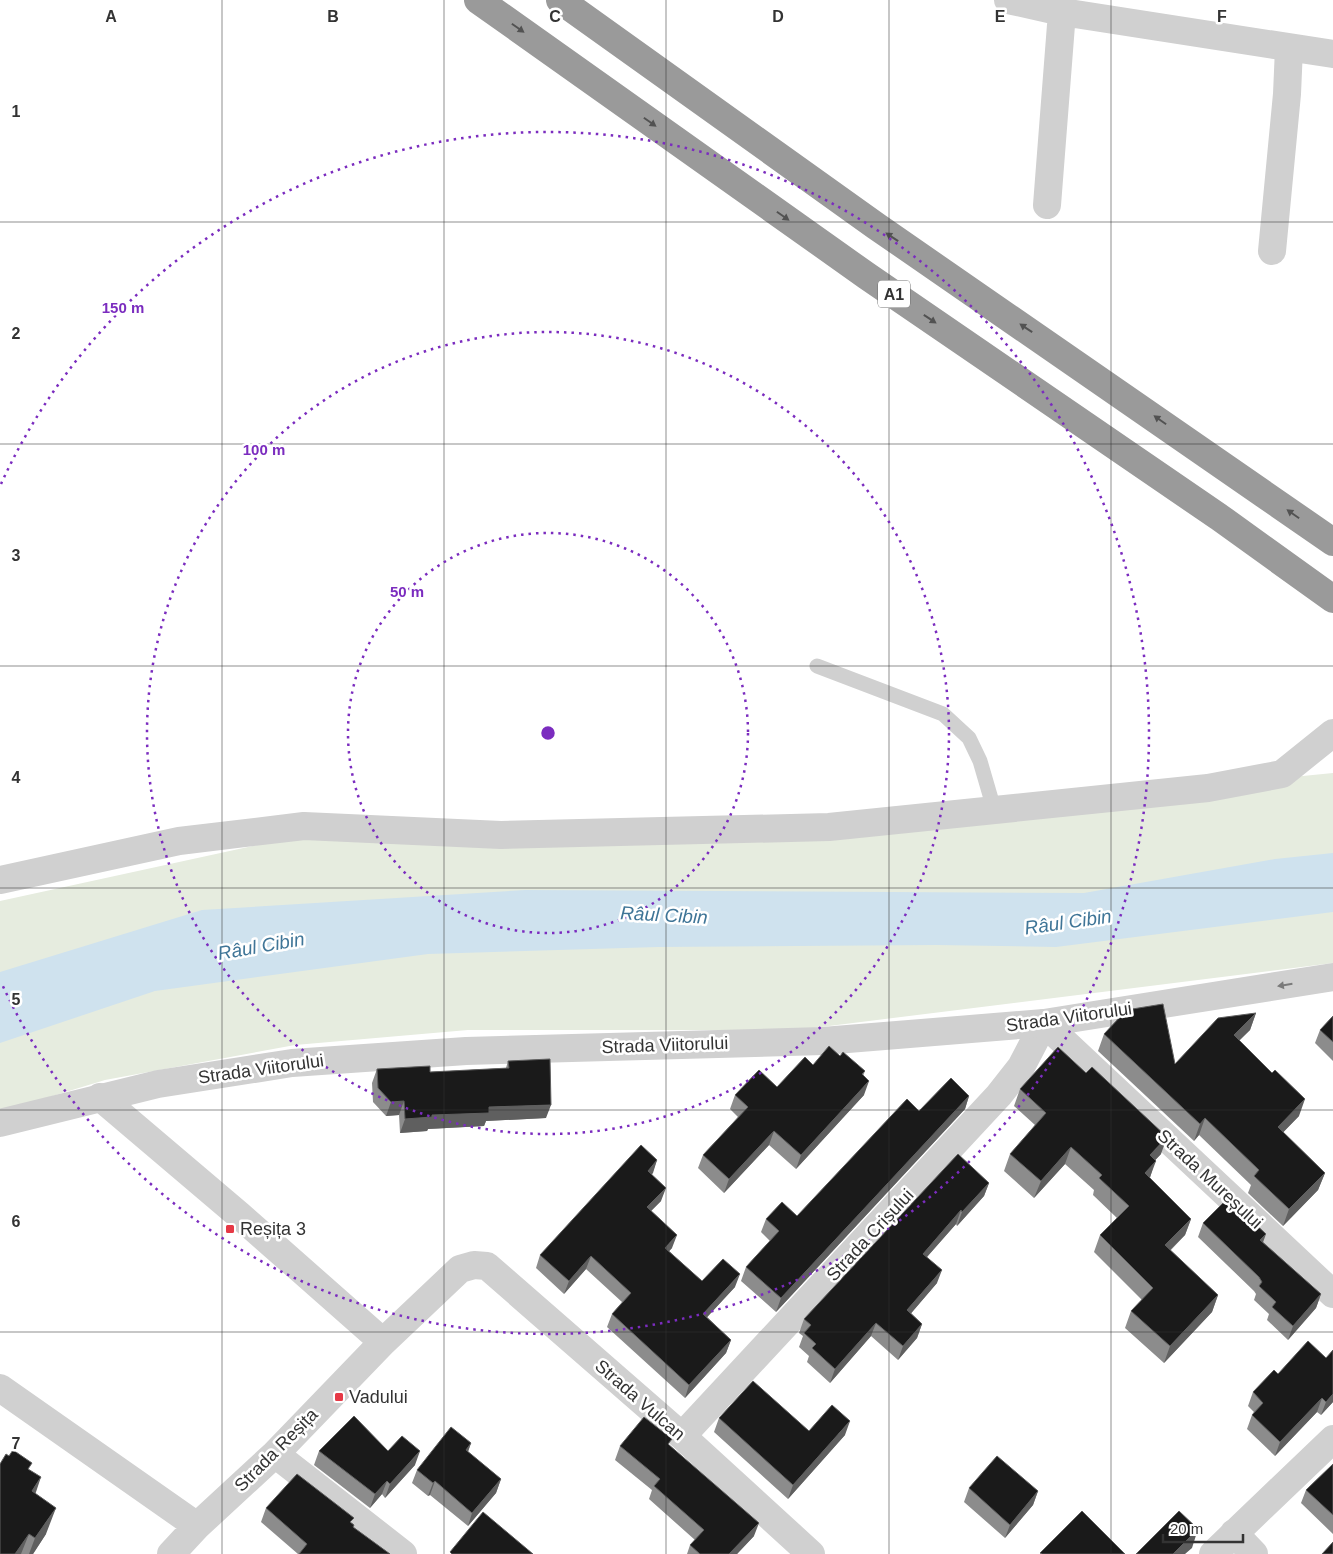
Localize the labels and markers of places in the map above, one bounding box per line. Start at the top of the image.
centre of rings [539,724,557,742]
place label: Reșița 3 [240,1219,306,1239]
marker: Reșița 3 [224,1223,236,1235]
place label: Vadului [349,1387,408,1407]
marker: Vadului [333,1391,345,1403]

